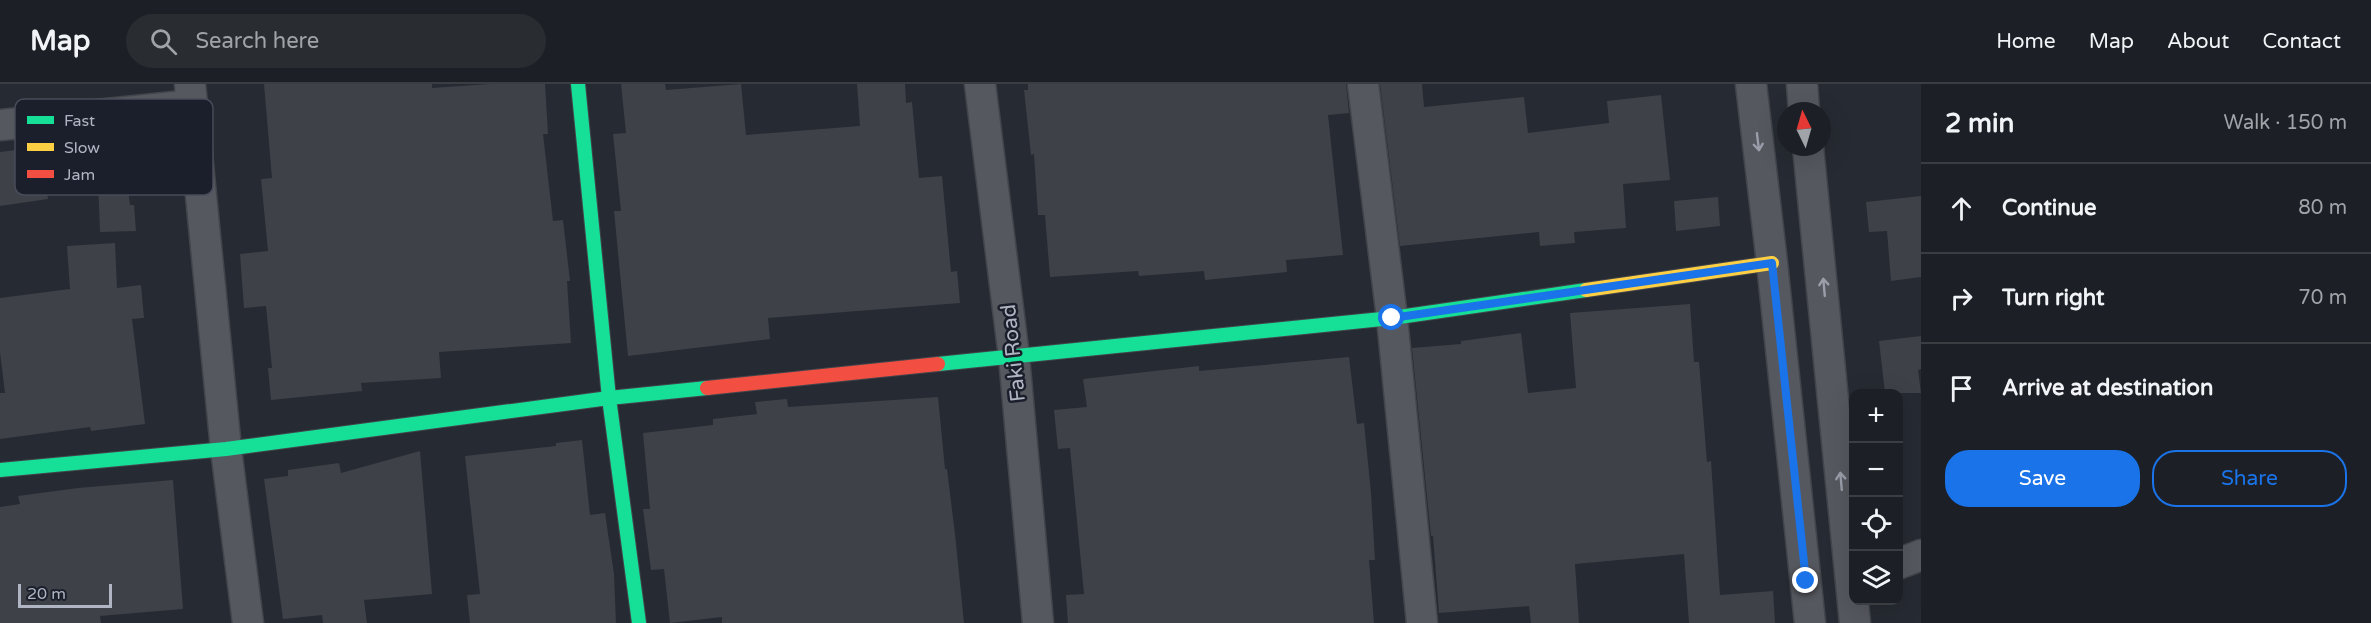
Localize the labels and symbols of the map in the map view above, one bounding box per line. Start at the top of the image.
legend [15,99,213,195]
north arrow [1777,102,1831,156]
text: Fast [64,111,95,131]
one-way arrow [1753,132,1764,152]
text: Slow [64,138,100,158]
text: Jam [64,165,95,185]
one-way arrow [1818,277,1829,297]
street label: Faki Road [996,303,1031,403]
route start [1378,304,1404,330]
one-way arrow [1835,472,1846,492]
route end [1792,567,1818,593]
scale bar [18,581,112,608]

